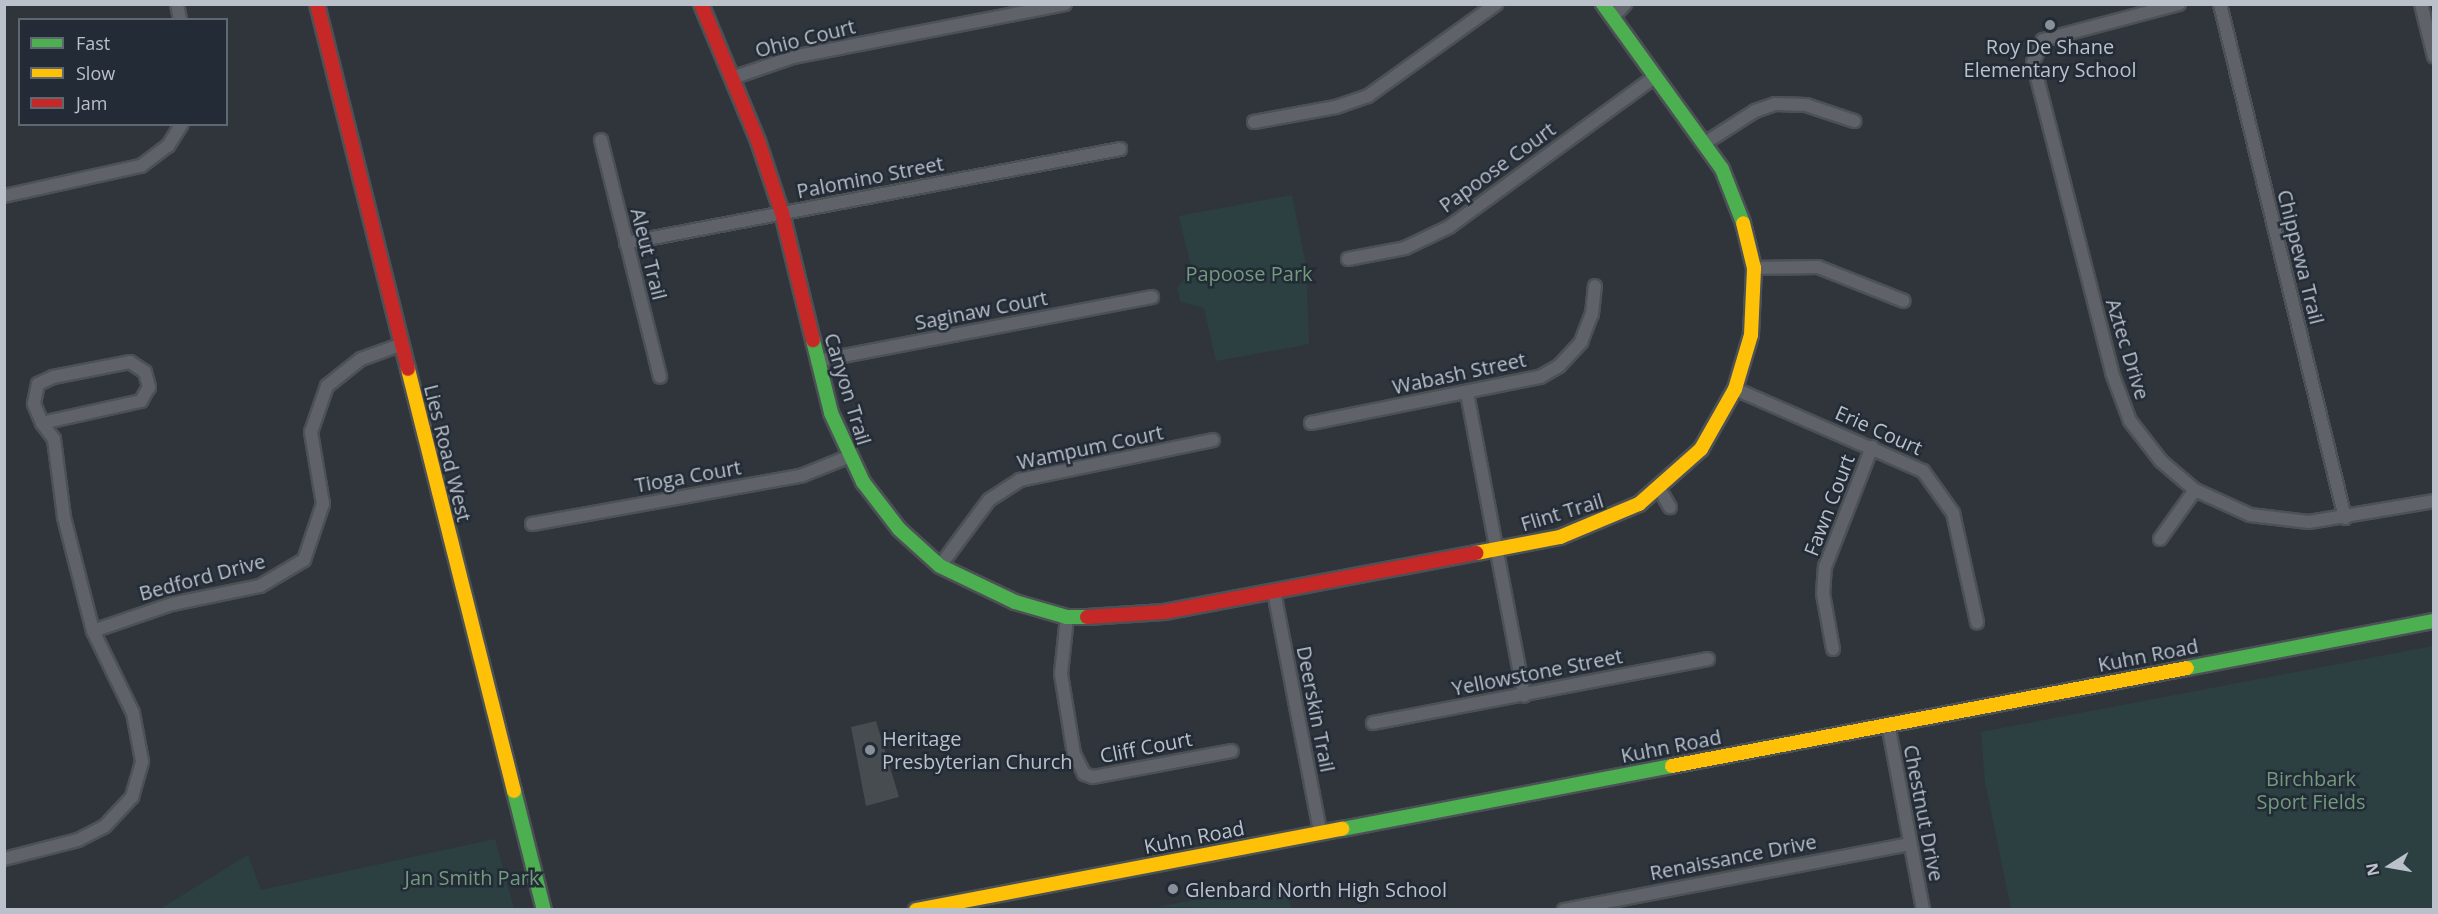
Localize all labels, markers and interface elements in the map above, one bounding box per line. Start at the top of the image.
street label: Ohio Court [752,14,858,62]
legend [18,18,228,126]
marker: Roy De Shane Elementary School [2043,18,2057,32]
text: Fast [76,31,110,55]
place label: Roy De Shane Elementary School [1964,35,2136,82]
text: Slow [76,61,115,85]
text: Jam [76,91,108,115]
street label: Papoose Court [1434,117,1560,217]
street label: Palomino Street [795,151,945,203]
street label: Chippewa Trail [2273,187,2329,327]
street label: Aleut Trail [626,206,672,302]
park label: Papoose Park [1185,261,1313,285]
street label: Saginaw Court [913,285,1049,335]
street label: Aztec Drive [2101,296,2155,402]
street label: Canyon Trail [820,330,876,448]
street label: Wabash Street [1390,347,1528,399]
street label: Lies Road West [419,382,477,524]
street label: Erie Court [1832,400,1926,460]
street label: Wampum Court [1015,420,1165,474]
street label: Fawn Court [1799,451,1859,559]
street label: Tioga Court [633,455,743,497]
street label: Flint Trail [1518,488,1606,536]
street label: Bedford Drive [136,549,268,605]
street label: Kuhn Road [2096,633,2200,677]
street label: Deerskin Trail [1292,644,1340,774]
street label: Yellowstone Street [1450,644,1624,700]
street label: Kuhn Road [1619,724,1723,768]
place label: Heritage Presbyterian Church [882,726,1073,773]
street label: Cliff Court [1098,726,1194,768]
marker: Heritage Presbyterian Church [863,743,877,757]
street label: Chestnut Drive [1899,743,1949,883]
park label: Birchbark Sport Fields [2256,767,2366,814]
street label: Kuhn Road [1142,815,1246,859]
street label: Renaissance Drive [1648,829,1818,885]
north arrow [2360,836,2420,896]
text: N [2360,861,2384,878]
park label: Jan Smith Park [405,865,539,889]
place label: Glenbard North High School [1185,877,1447,901]
marker: Glenbard North High School [1166,882,1180,896]

